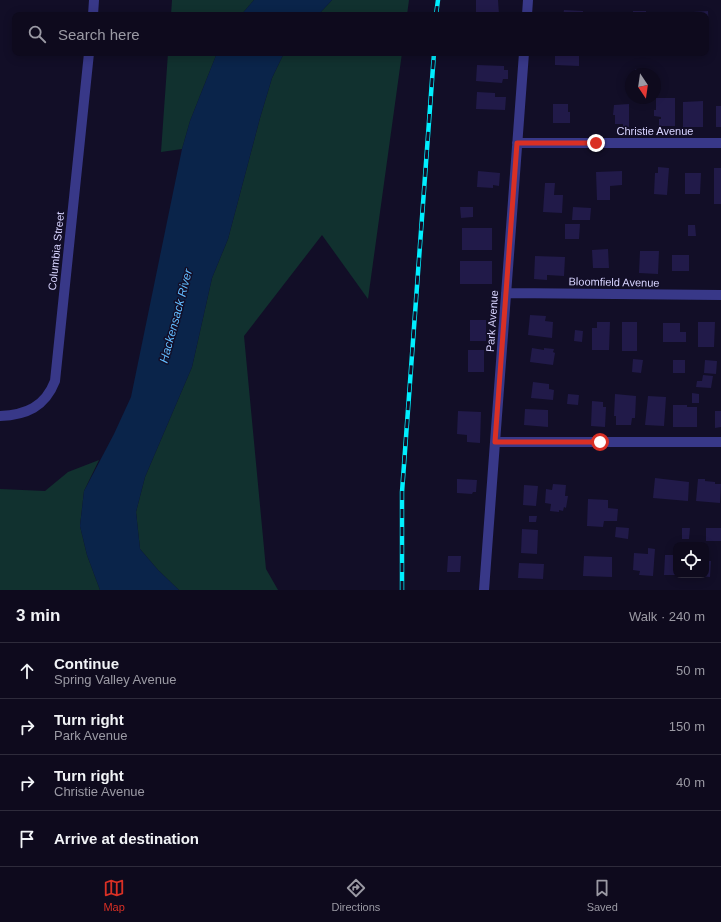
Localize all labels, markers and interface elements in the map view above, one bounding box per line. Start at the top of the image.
search box [12,12,709,56]
icon: search [26,23,48,45]
text: Search here [58,26,140,43]
north arrow [625,68,661,104]
street label: Christie Avenue [617,125,693,137]
route end [587,134,605,152]
street label: Columbia Street [46,211,66,291]
water label: Hackensack River [157,267,196,365]
street label: Bloomfield Avenue [568,275,660,289]
street label: Park Avenue [484,290,500,352]
route start [591,433,609,451]
map controls [673,542,709,578]
button: locate [673,542,709,578]
text: 3 min [16,606,60,625]
text: Walk · 240 m [629,609,705,624]
text: Continue [54,655,119,672]
icon: ahead [16,660,38,682]
text: 50 m [676,663,705,678]
text: Spring Valley Avenue [54,672,176,687]
text: Turn right [54,711,124,728]
icon: right [16,716,38,738]
text: 150 m [669,719,705,734]
text: Park Avenue [54,728,127,743]
text: Turn right [54,767,124,784]
icon: right [16,772,38,794]
text: 40 m [676,775,705,790]
text: Christie Avenue [54,784,145,799]
icon: arrive [16,828,38,850]
text: Arrive at destination [54,830,199,847]
tab: Map [103,877,125,913]
tab: Directions [331,877,380,913]
tab: Saved [587,877,618,913]

